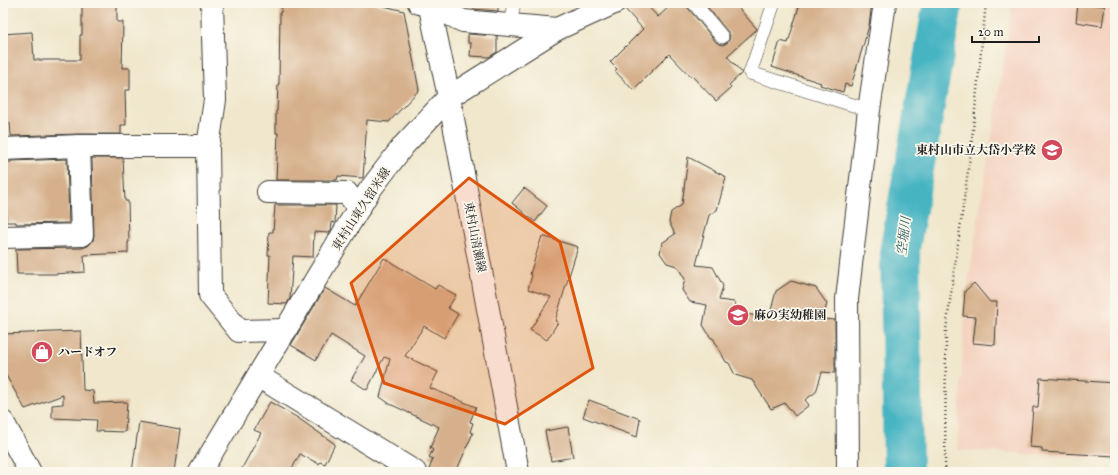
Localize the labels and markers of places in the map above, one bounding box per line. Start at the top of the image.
school or university icon: 東村山市立大岱小学校 [1039,137,1065,163]
place label: 東村山市立大岱小学校 [916,143,1036,157]
school or university icon: 麻の実幼稚園 [725,302,751,328]
place label: 麻の実幼稚園 [754,308,826,322]
shop icon: ハードオフ [29,339,55,365]
place label: ハードオフ [58,345,117,359]

